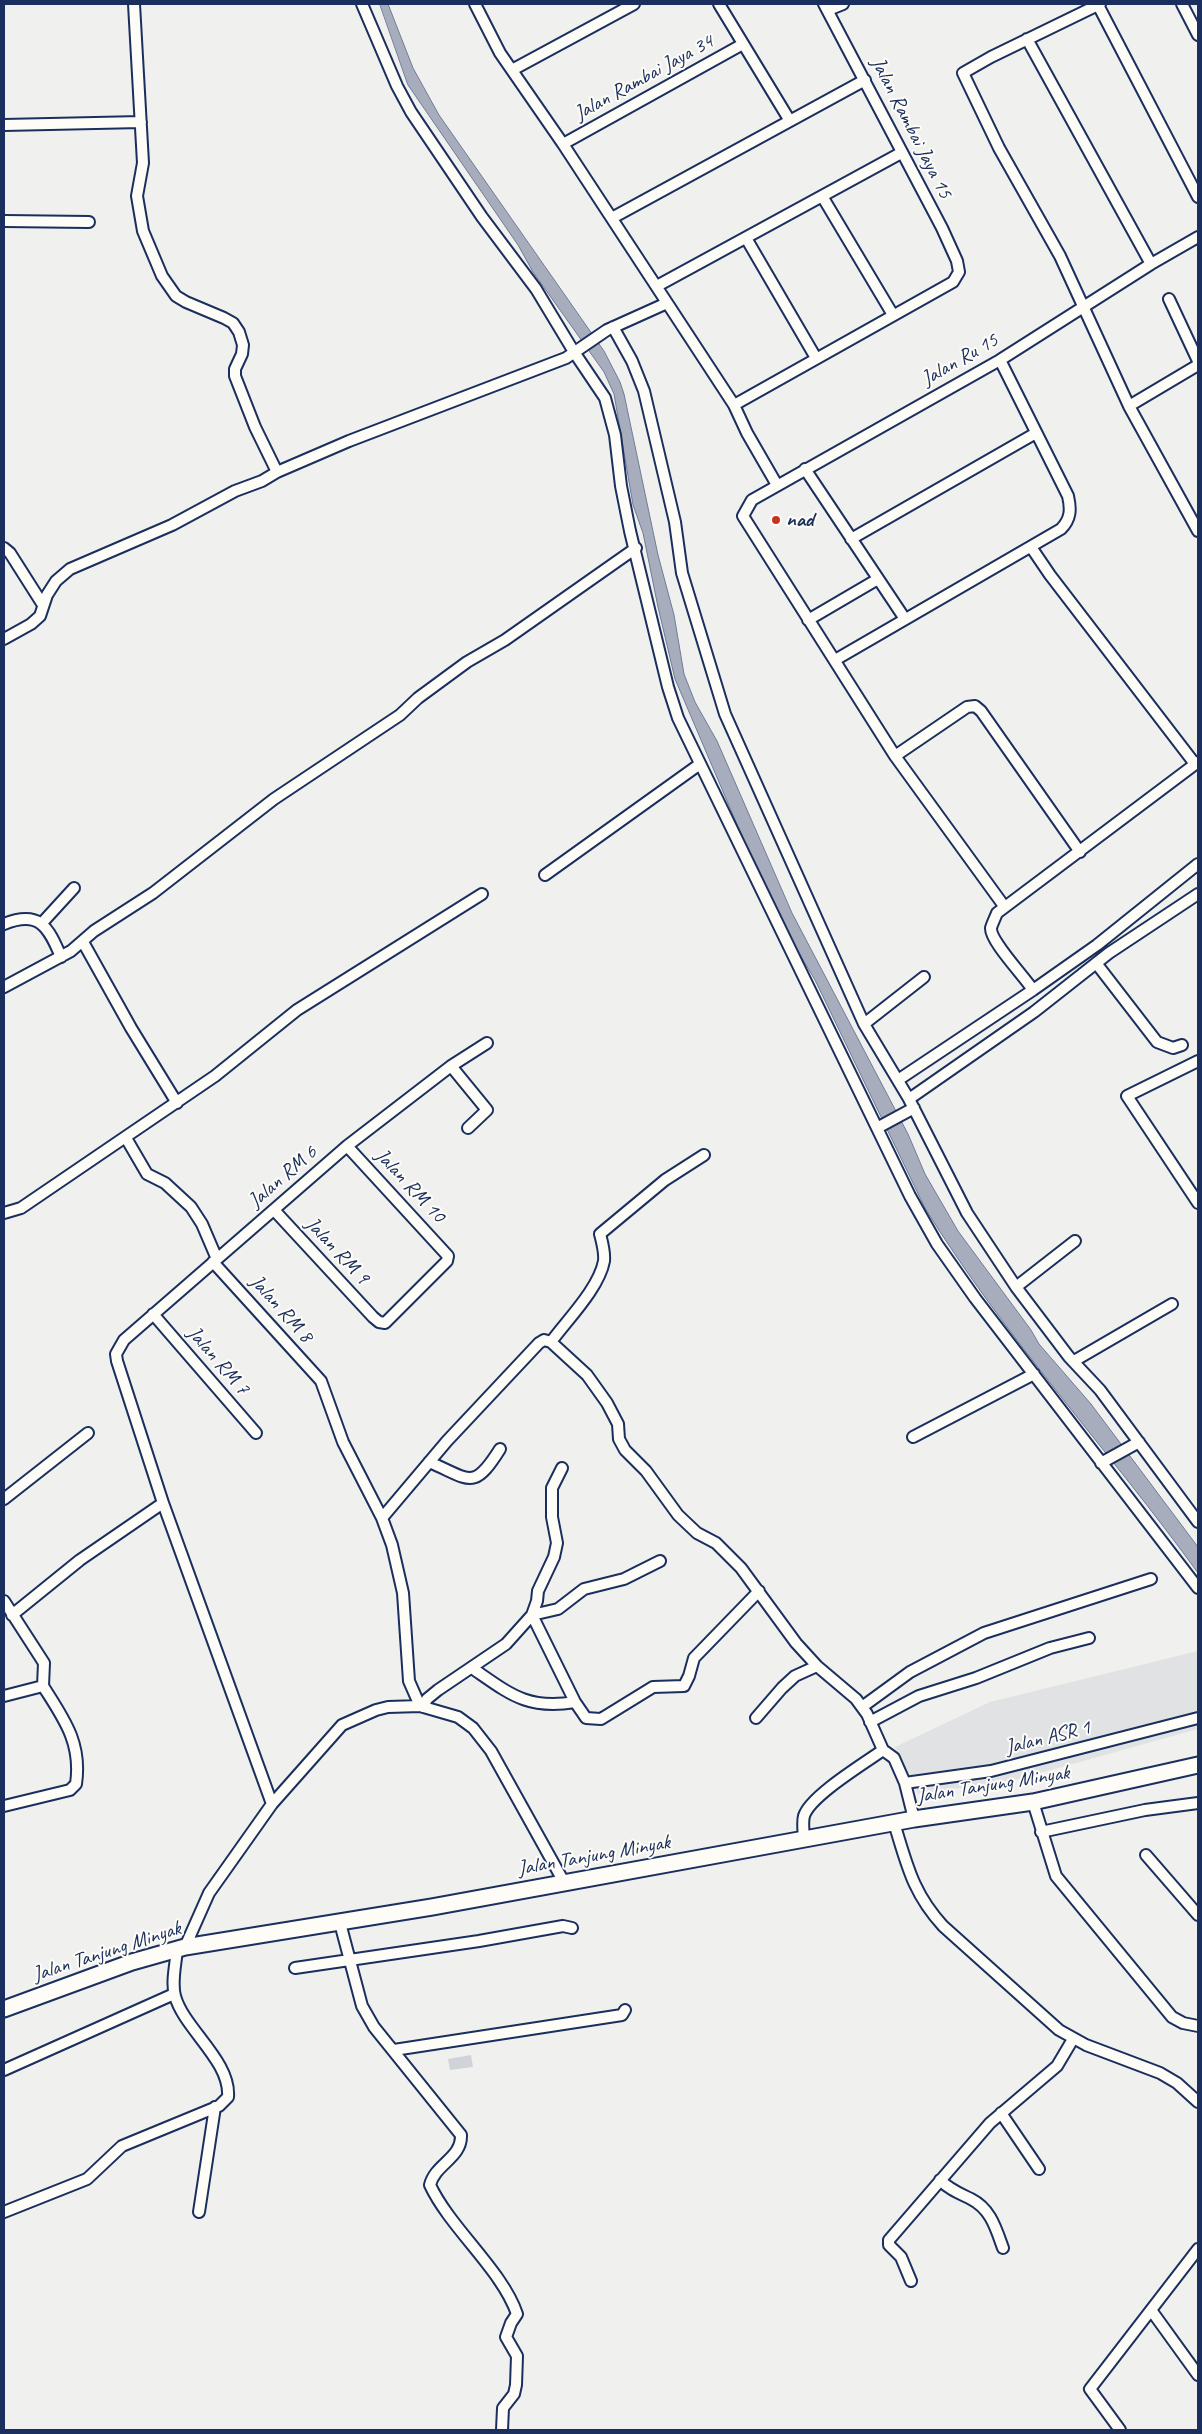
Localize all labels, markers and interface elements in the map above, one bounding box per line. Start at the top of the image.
street label: Jalan Rambai Jaya 34 [570,29,718,127]
street label: Jalan Rambai Jaya 15 [865,53,957,203]
street label: Jalan Ru 15 [917,328,1003,392]
place label: nad [786,507,813,533]
marker: nad [770,514,782,526]
street label: Jalan RM 6 [243,1140,323,1214]
street label: Jalan RM 10 [369,1144,451,1228]
street label: Jalan RM 9 [300,1212,374,1290]
street label: Jalan RM 8 [244,1270,318,1348]
street label: Jalan RM 7 [181,1321,255,1401]
street label: Jalan ASR 1 [1003,1715,1093,1761]
street label: Jalan Tanjung Minyak [915,1760,1071,1810]
street label: Jalan Tanjung Minyak [516,1830,672,1882]
street label: Jalan Tanjung Minyak [30,1916,184,1988]

